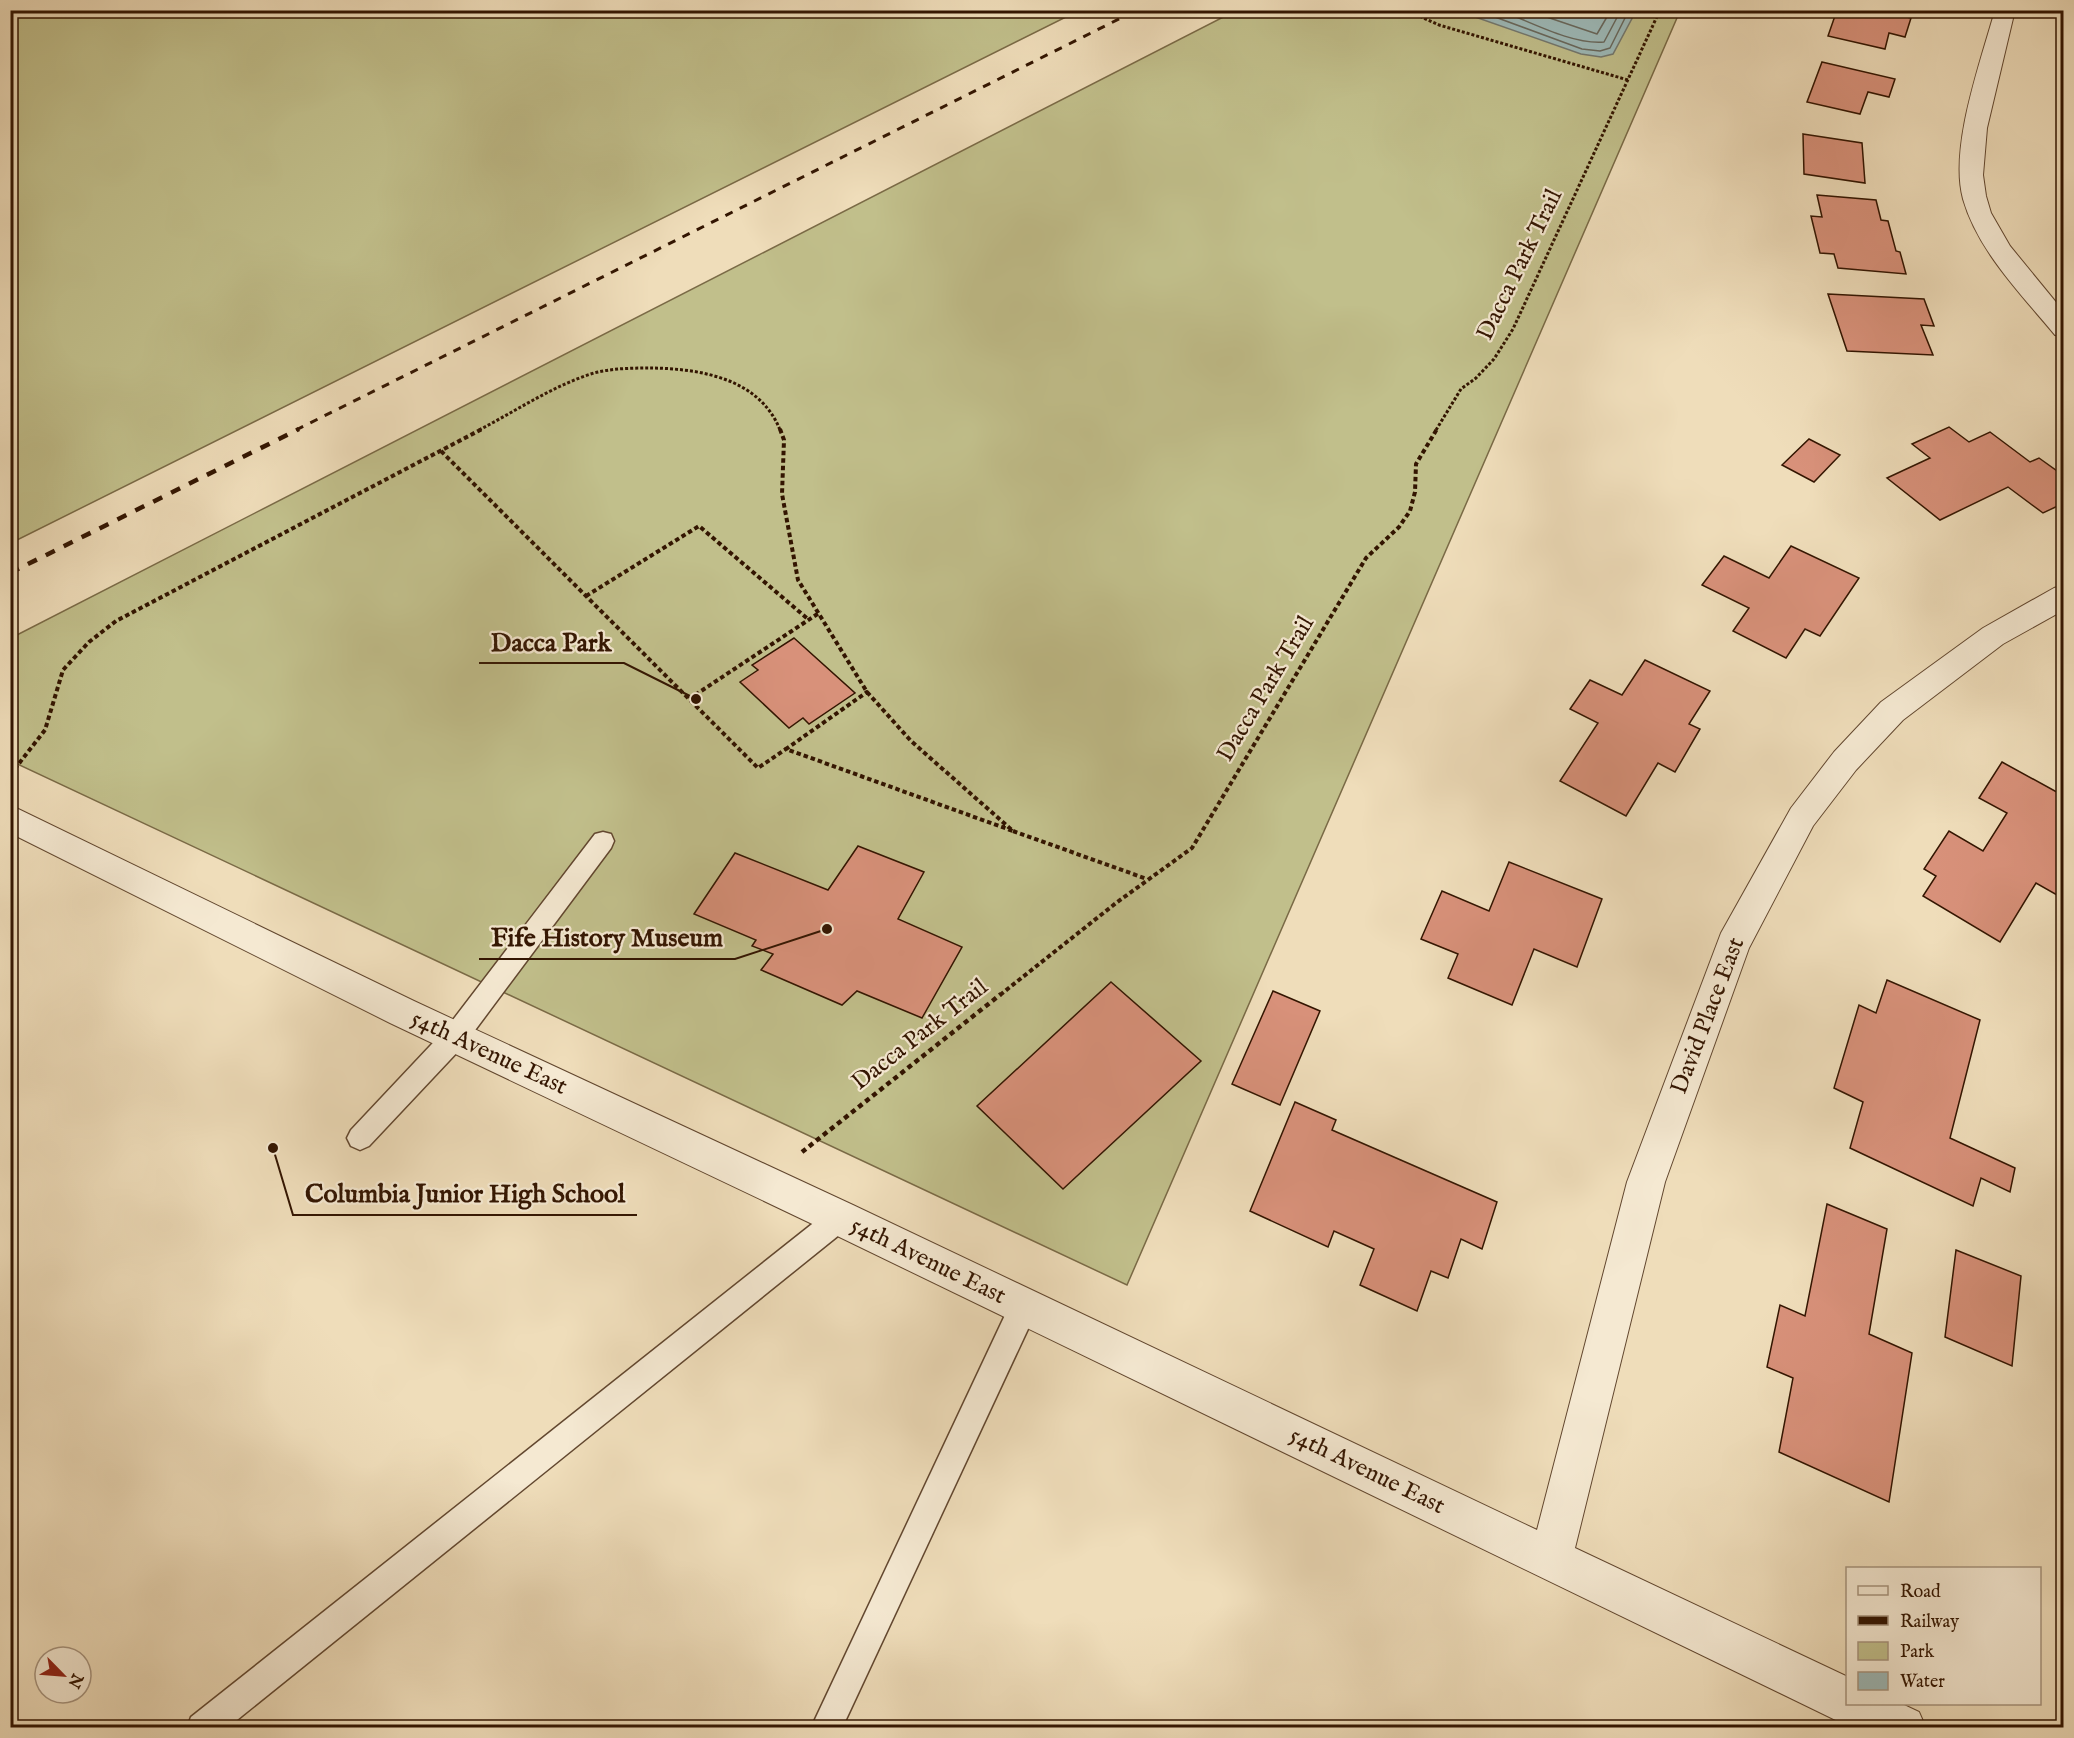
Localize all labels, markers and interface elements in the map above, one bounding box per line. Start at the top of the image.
street label: Dacca Park Trail [1470,184,1570,346]
street label: Dacca Park Trail [1210,610,1322,768]
callout: Dacca Park [479,619,624,663]
text: Dacca Park [491,627,612,660]
callout: Fife History Museum [479,915,735,959]
text: Fife History Museum [491,922,723,955]
street label: David Place East [1664,933,1752,1099]
street label: Dacca Park Trail [846,972,995,1098]
street label: 54th Avenue East [406,1003,572,1103]
callout: Columbia Junior High School [293,1171,637,1215]
text: Columbia Junior High School [305,1178,626,1211]
street label: 54th Avenue East [845,1210,1011,1312]
street label: 54th Avenue East [1284,1420,1450,1522]
legend [1846,1567,2041,1705]
text: Road [1900,1581,1941,1604]
text: Railway [1900,1611,1959,1634]
text: Park [1900,1641,1935,1664]
north arrow [33,1645,93,1705]
text: N [63,1669,87,1691]
text: Water [1900,1671,1945,1694]

